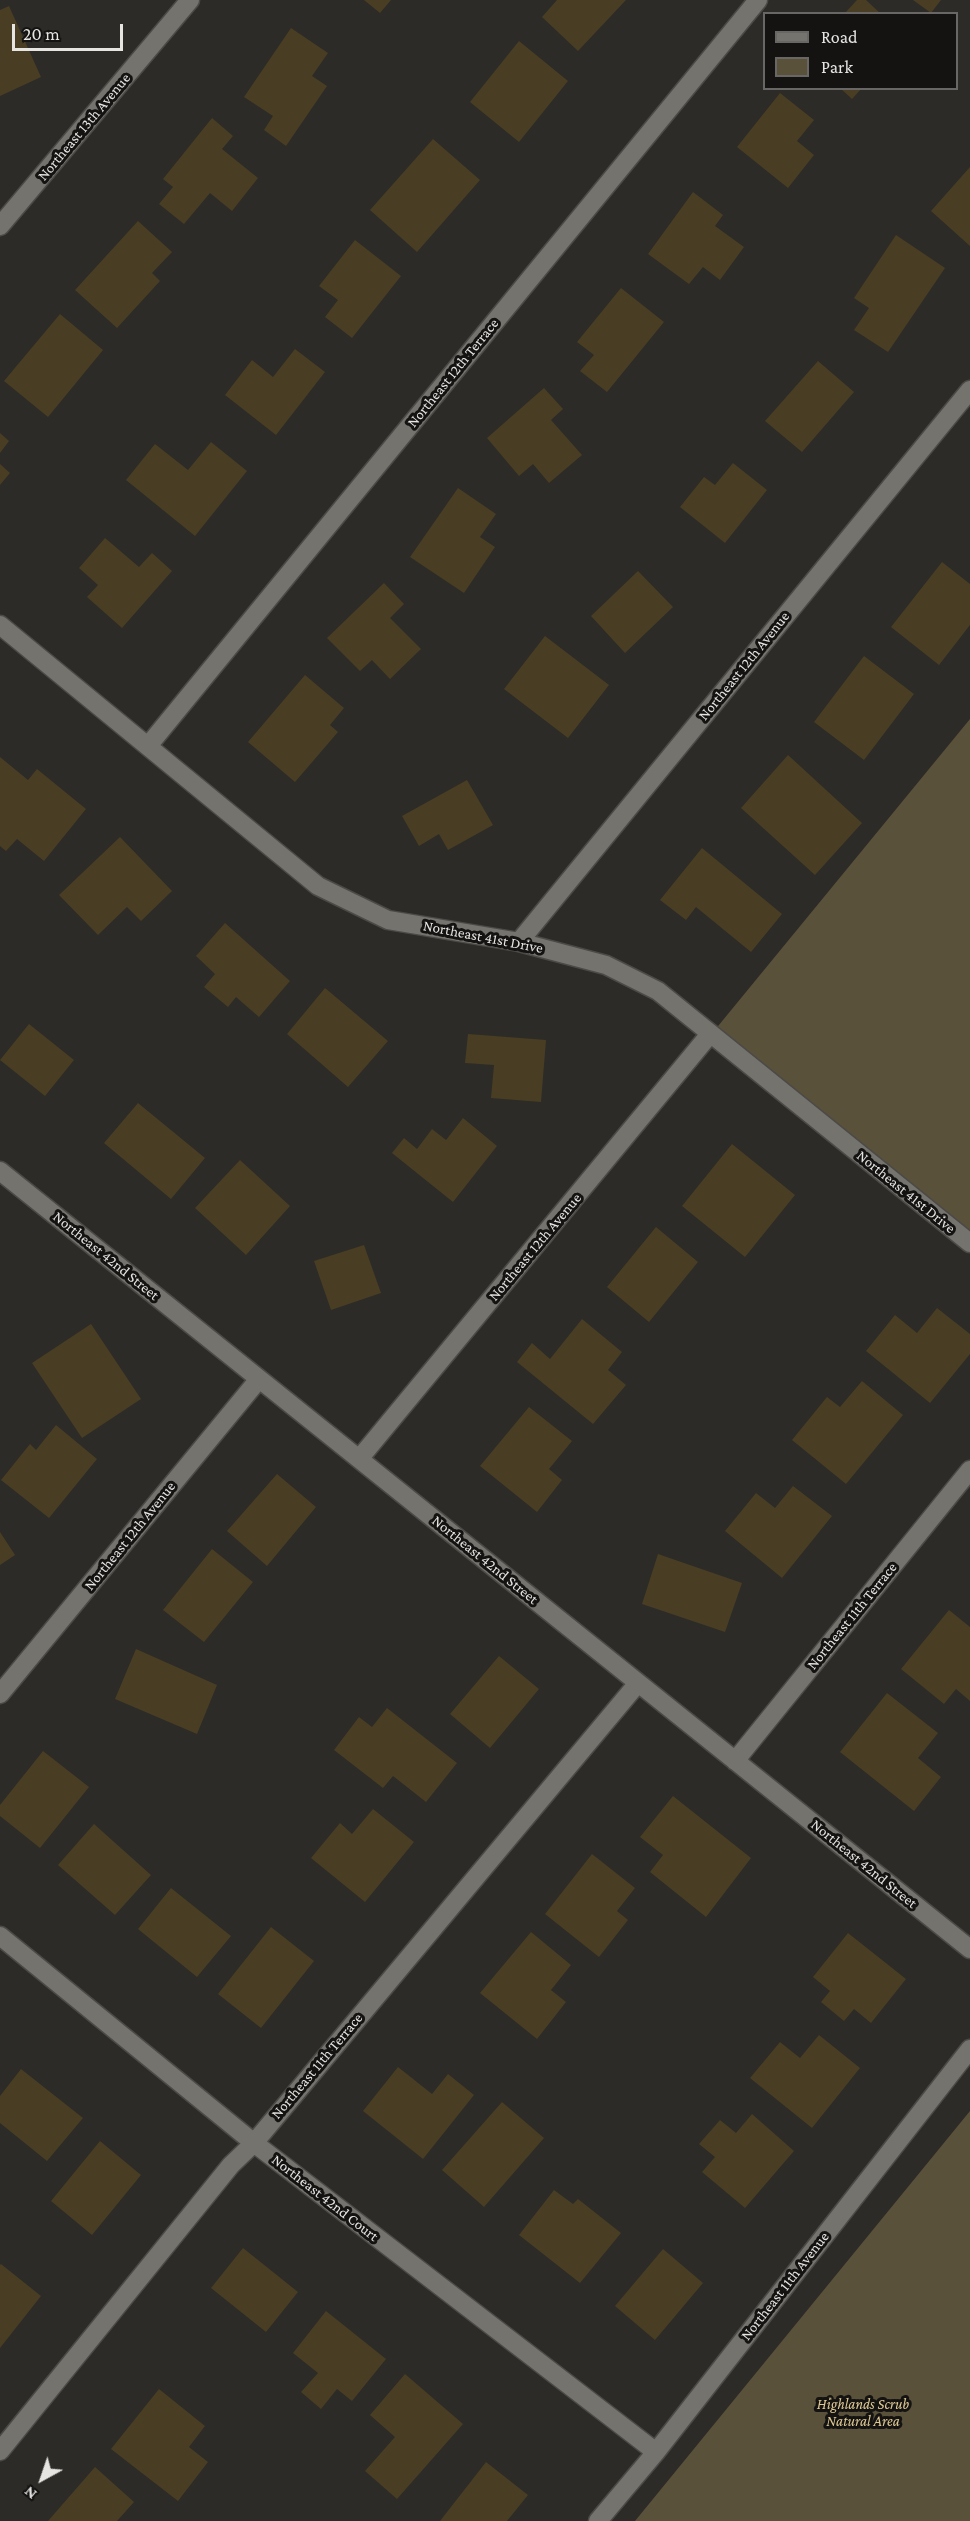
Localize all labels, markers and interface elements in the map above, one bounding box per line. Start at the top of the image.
scale bar [15,12,126,50]
legend [763,12,958,90]
text: 20 m [23,24,60,44]
text: Road [821,27,858,47]
text: Park [821,57,853,77]
street label: Northeast 13th Avenue [34,70,134,184]
street label: Northeast 12th Terrace [404,315,502,431]
street label: Northeast 12th Avenue [695,608,793,724]
street label: Northeast 41st Drive [422,917,544,957]
street label: Northeast 41st Drive [853,1147,959,1237]
street label: Northeast 12th Avenue [485,1190,585,1304]
street label: Northeast 42nd Street [49,1208,163,1304]
street label: Northeast 12th Avenue [81,1478,179,1594]
street label: Northeast 42nd Street [428,1512,542,1608]
street label: Northeast 11th Terrace [803,1559,901,1673]
street label: Northeast 42nd Street [807,1816,921,1912]
street label: Northeast 11th Terrace [267,2009,367,2123]
street label: Northeast 42nd Court [268,2151,382,2245]
street label: Northeast 11th Avenue [737,2228,833,2344]
park label: Highlands Scrub Natural Area [817,2395,909,2430]
north arrow [12,2449,72,2509]
text: N [20,2483,40,2503]

